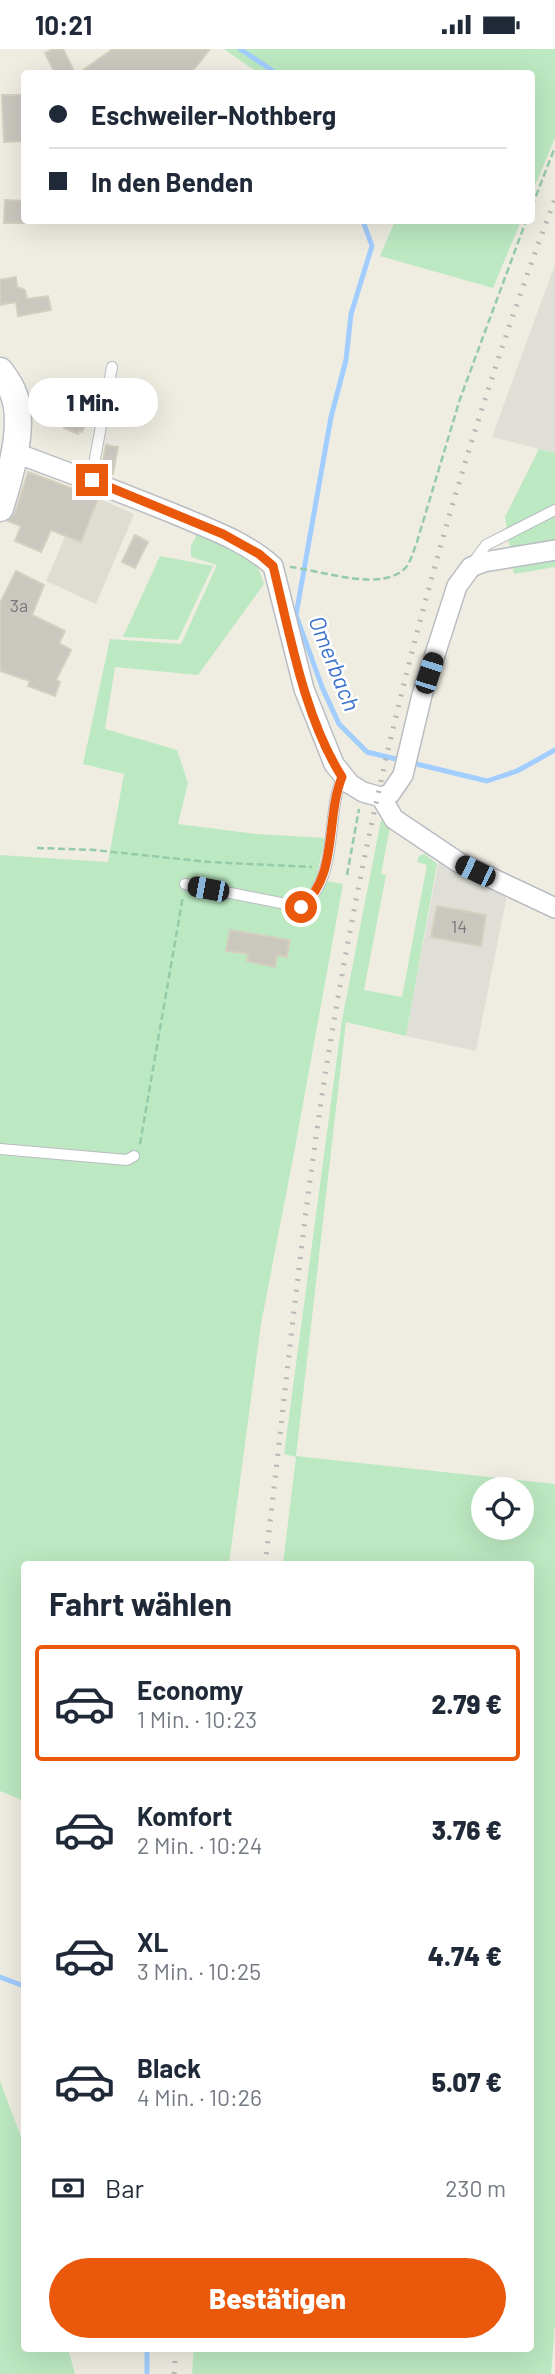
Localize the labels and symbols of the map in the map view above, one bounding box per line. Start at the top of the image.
callout: 1 Min. [27,379,157,427]
route end [76,464,108,496]
house number: 3a [10,594,28,616]
water label: Omerbach [303,611,367,715]
car [413,650,446,696]
car [452,852,499,890]
car [186,875,231,903]
route start [285,891,317,923]
house number: 14 [451,915,467,937]

